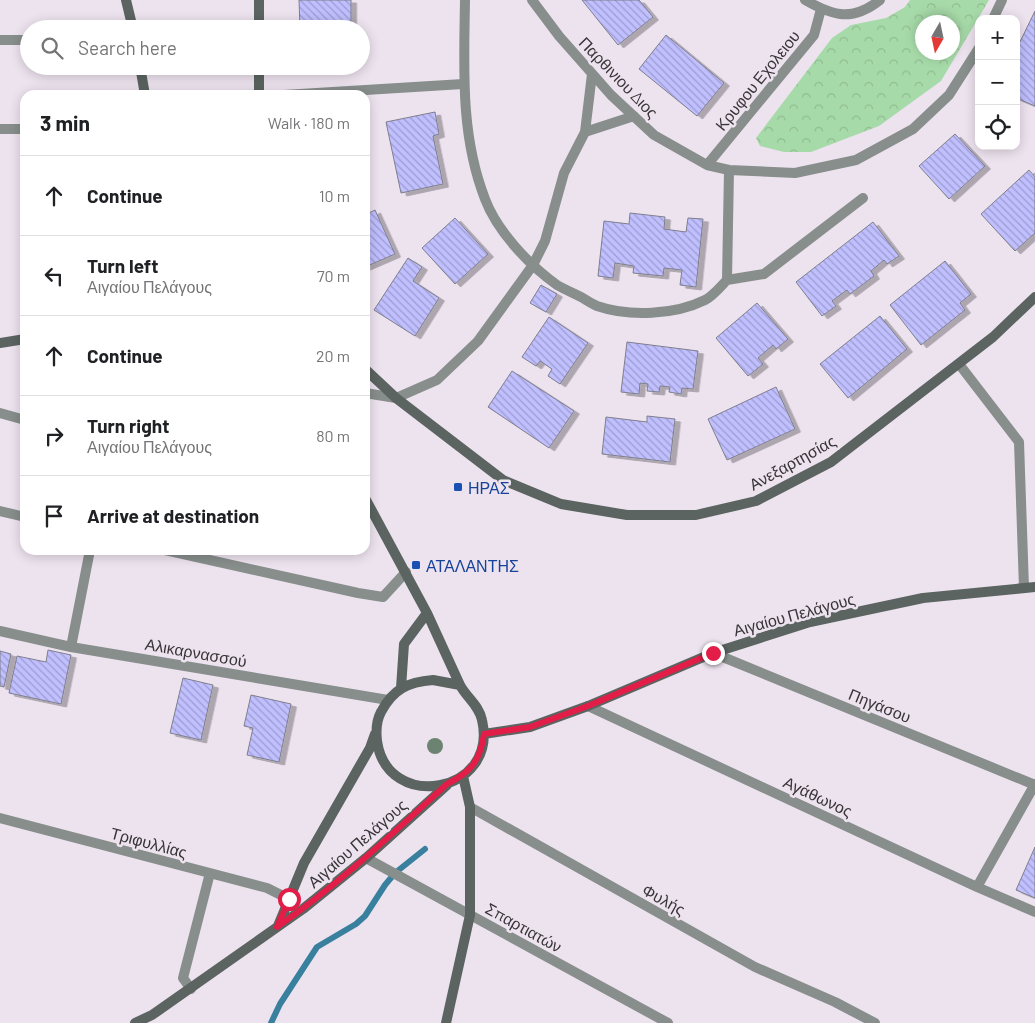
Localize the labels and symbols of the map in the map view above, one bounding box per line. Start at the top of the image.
north arrow [915,15,960,60]
street label: Κρυφου Εχολειου [711,26,803,134]
street label: Παρθινιου Διος [576,33,663,122]
street label: Ανεξαρτησίας [745,430,839,494]
place label: ΗΡΑΣ [468,478,510,497]
marker: ΗΡΑΣ [452,481,464,493]
place label: ΑΤΑΛΑΝΤΗΣ [426,556,519,575]
marker: ΑΤΑΛΑΝΤΗΣ [410,559,422,571]
street label: Αιγαίου Πελάγους [731,589,857,639]
street label: Αλικαρνασσού [144,634,248,670]
route end [702,642,725,665]
street label: Πηγάσου [846,684,914,726]
street label: Αγάθωνος [781,772,856,820]
street label: Αιγαίου Πελάγους [304,795,411,891]
street label: Τριφυλλίας [109,823,189,861]
street label: Φυλής [639,880,689,919]
route start [278,888,301,911]
street label: Σπαρτιατών [483,898,565,956]

